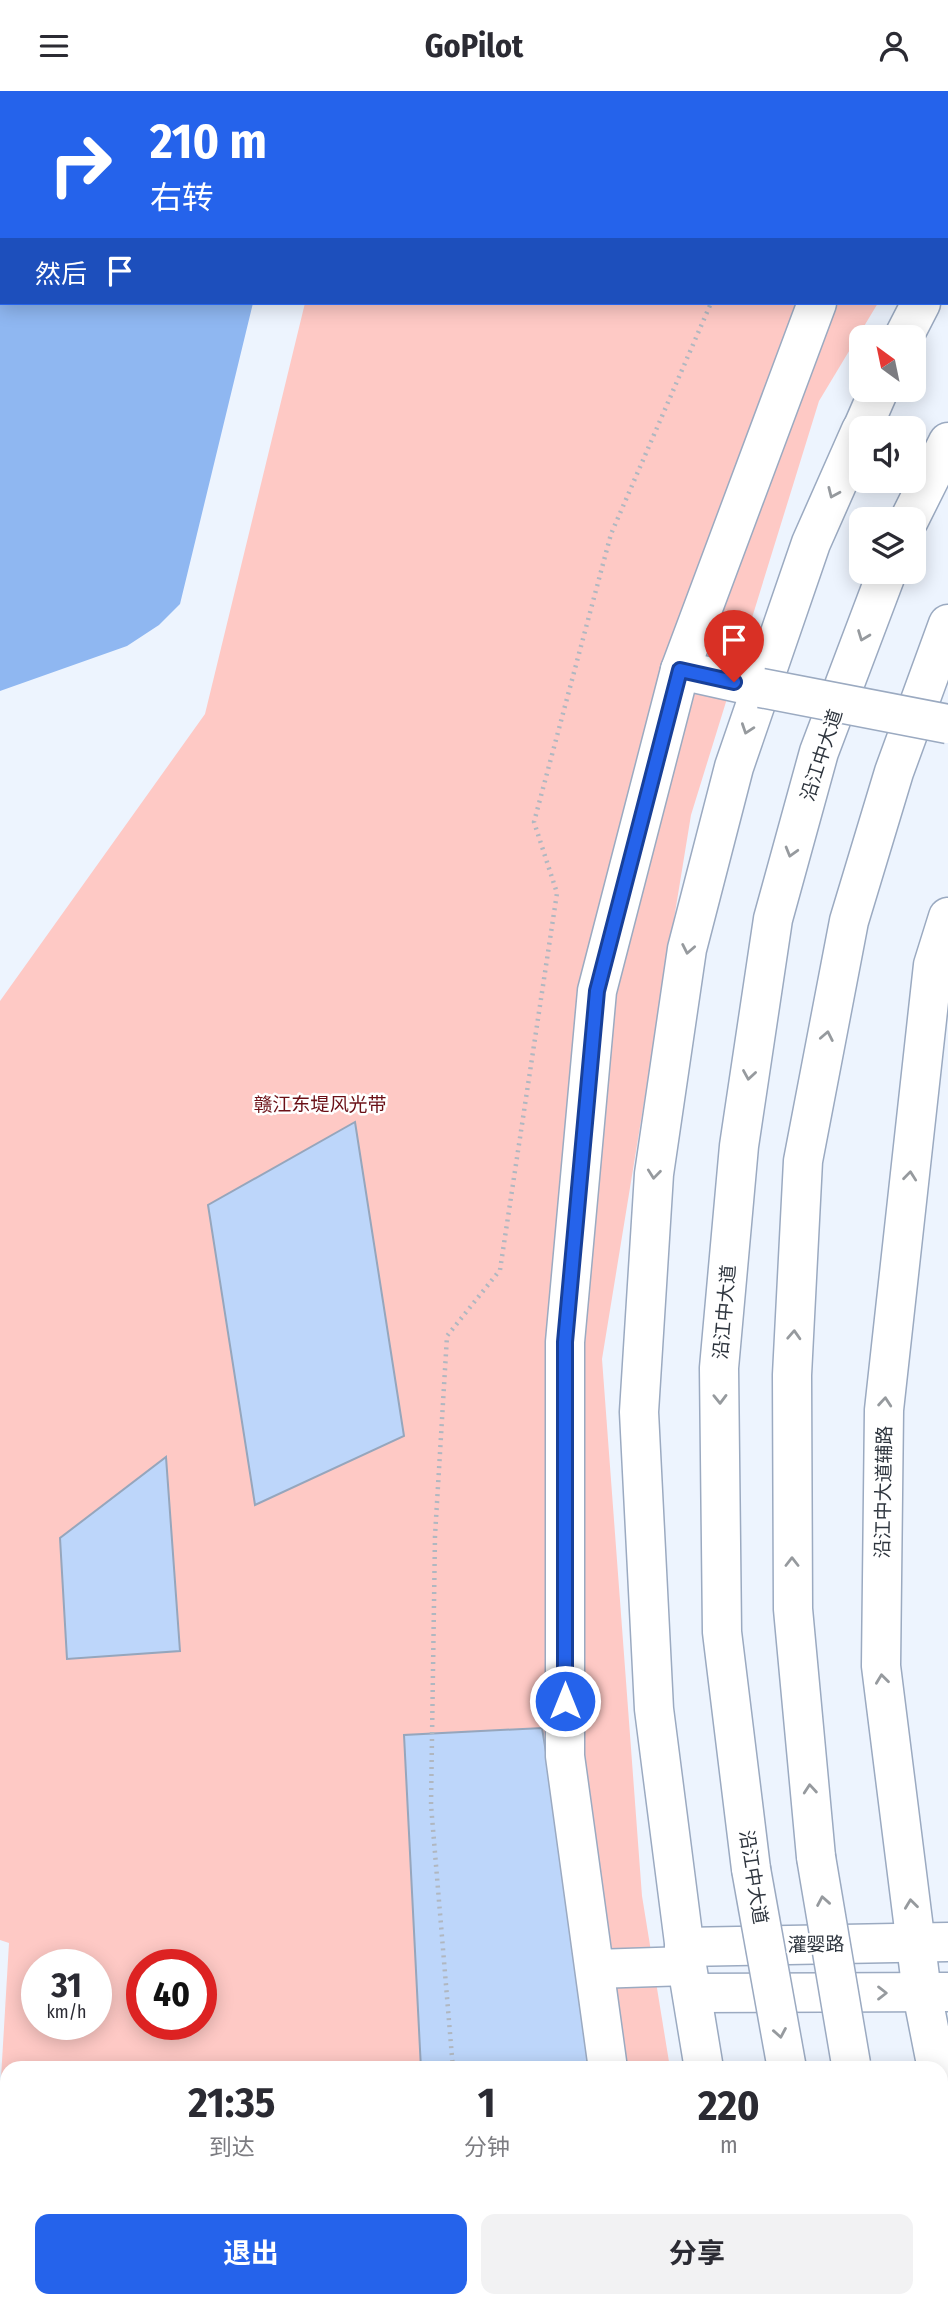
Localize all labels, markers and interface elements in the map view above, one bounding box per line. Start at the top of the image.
icon: menu [35,27,73,65]
text: GoPilot [425,27,523,65]
icon: person [875,27,913,65]
text: 210 m [150,112,267,171]
icon: right [35,119,126,210]
text: 右转 [150,179,214,217]
icon: arrive [101,252,139,290]
text: 然后 [35,259,87,290]
north arrow [849,325,926,403]
map controls [849,325,926,584]
button: sound [849,416,926,493]
one-way arrow [827,486,841,498]
button: layers [849,507,926,584]
pin [704,610,764,682]
icon: arrive [715,621,753,659]
one-way arrow [857,629,871,642]
street label: 沿江中大道 [796,706,847,804]
one-way arrow [741,723,755,735]
one-way arrow [785,845,799,857]
one-way arrow [681,943,696,955]
one-way arrow [818,1030,833,1042]
one-way arrow [742,1069,757,1081]
park label: 赣江东堤风光带 [253,1093,387,1116]
one-way arrow [647,1168,662,1180]
one-way arrow [902,1170,917,1181]
street label: 沿江中大道 [709,1264,740,1360]
one-way arrow [786,1329,801,1340]
one-way arrow [712,1394,728,1404]
one-way arrow [878,1397,893,1408]
street label: 沿江中大道辅路 [871,1425,896,1559]
one-way arrow [784,1557,800,1567]
position arrow [528,1664,602,1738]
one-way arrow [875,1673,890,1685]
one-way arrow [802,1783,817,1795]
street label: 沿江中大道 [735,1828,772,1926]
one-way arrow [817,1895,832,1907]
one-way arrow [903,1899,918,1910]
street label: 灌婴路 [787,1933,845,1956]
speed limit sign: 40 [126,1949,217,2040]
text: 31 [51,1964,82,2006]
one-way arrow [878,1985,888,2001]
text: km/h [46,2001,87,2023]
one-way arrow [772,2027,787,2039]
text: 21:35 [188,2078,276,2128]
text: 1 [478,2078,496,2128]
text: 220 [698,2081,760,2131]
text: m [720,2131,738,2159]
text: 到达 [209,2133,255,2161]
text: 分钟 [464,2133,510,2161]
button: 退出 [35,2214,467,2294]
button: 分享 [481,2214,913,2294]

